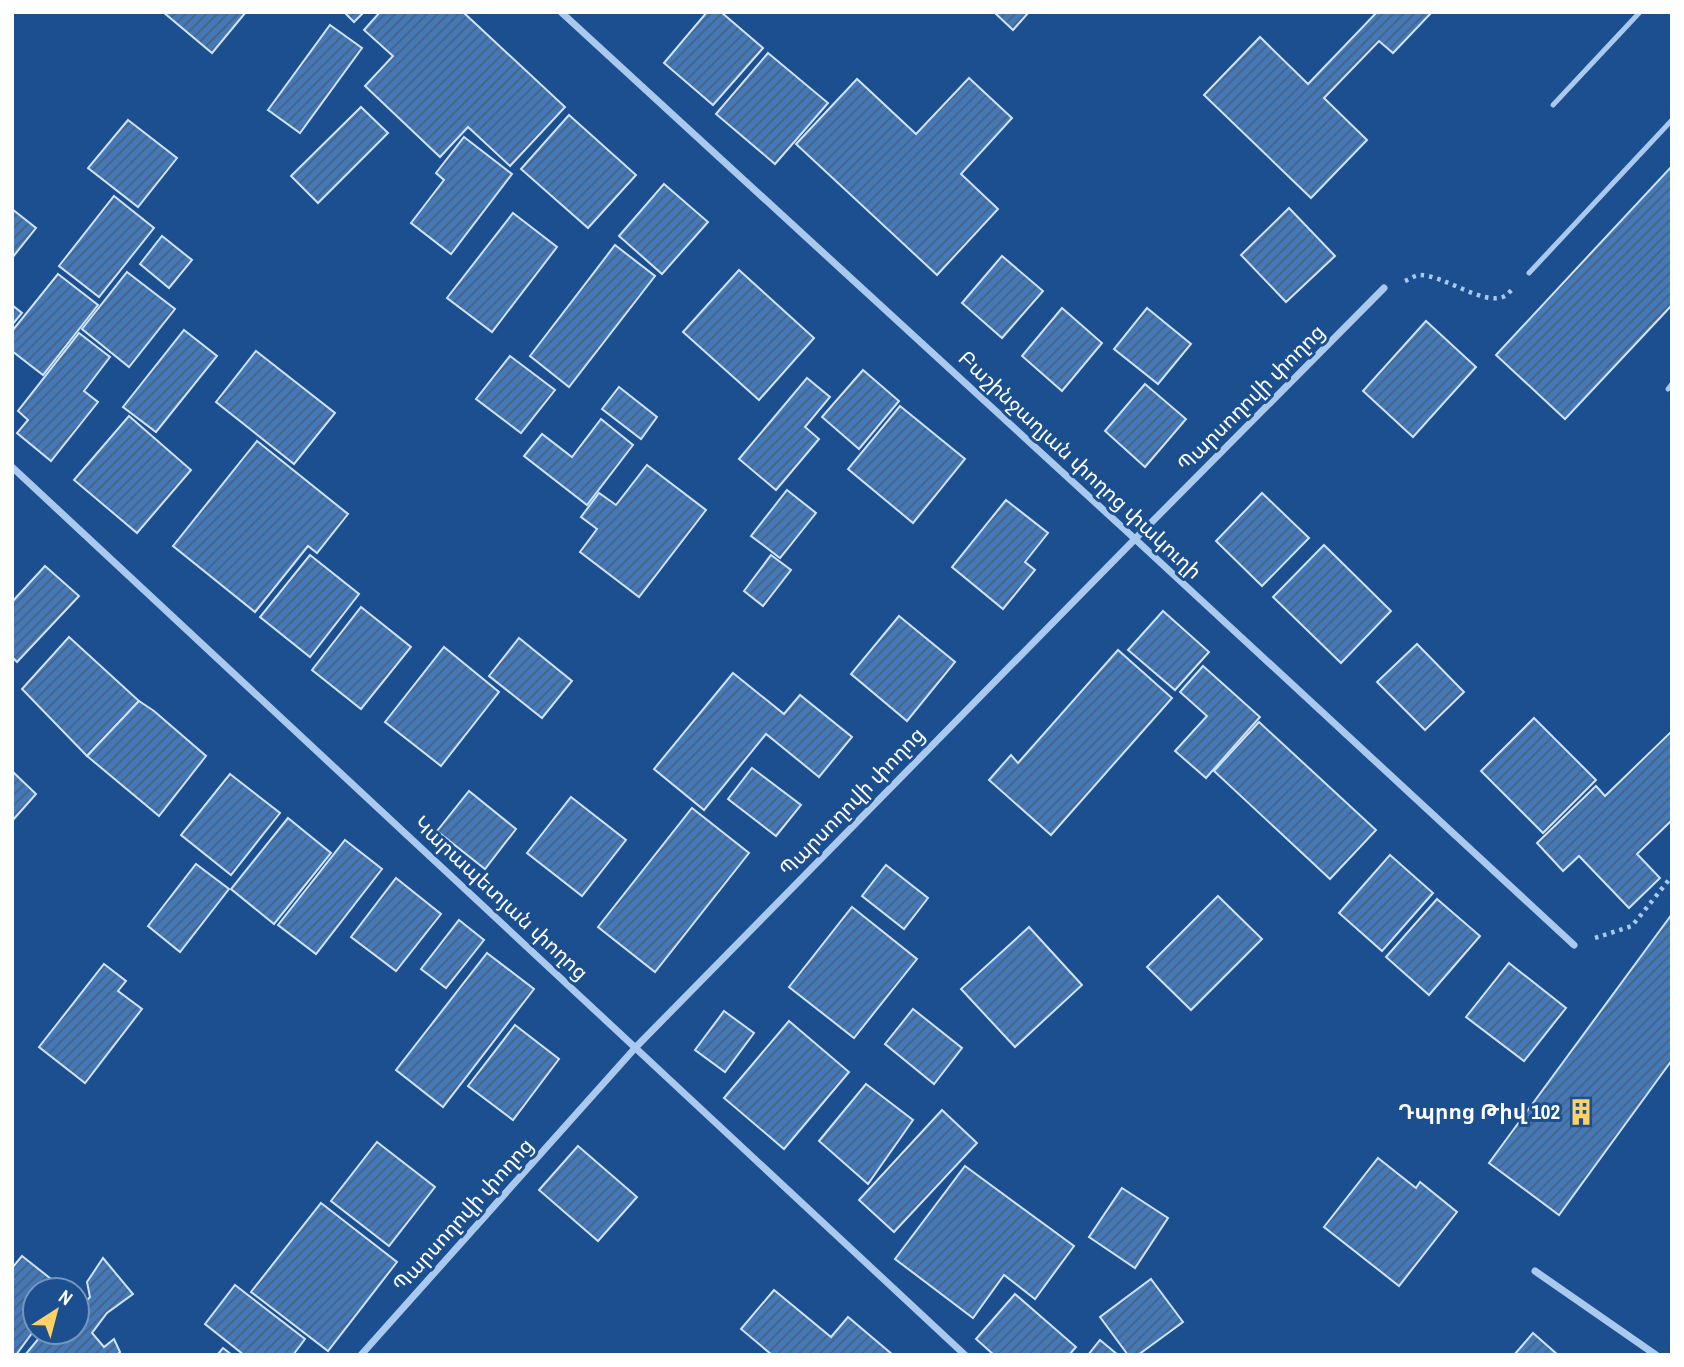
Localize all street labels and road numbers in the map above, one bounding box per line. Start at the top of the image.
street label: Պարսողովի փողոց [1170,317,1331,478]
street label: Բաշինջաղյան փողոց փակուղի [952,344,1208,585]
street label: Պարսողովի փողոց [772,720,931,883]
street label: Կարապետյան փողոց [408,809,595,986]
street label: Պարսողովի փողոց [386,1131,540,1298]

